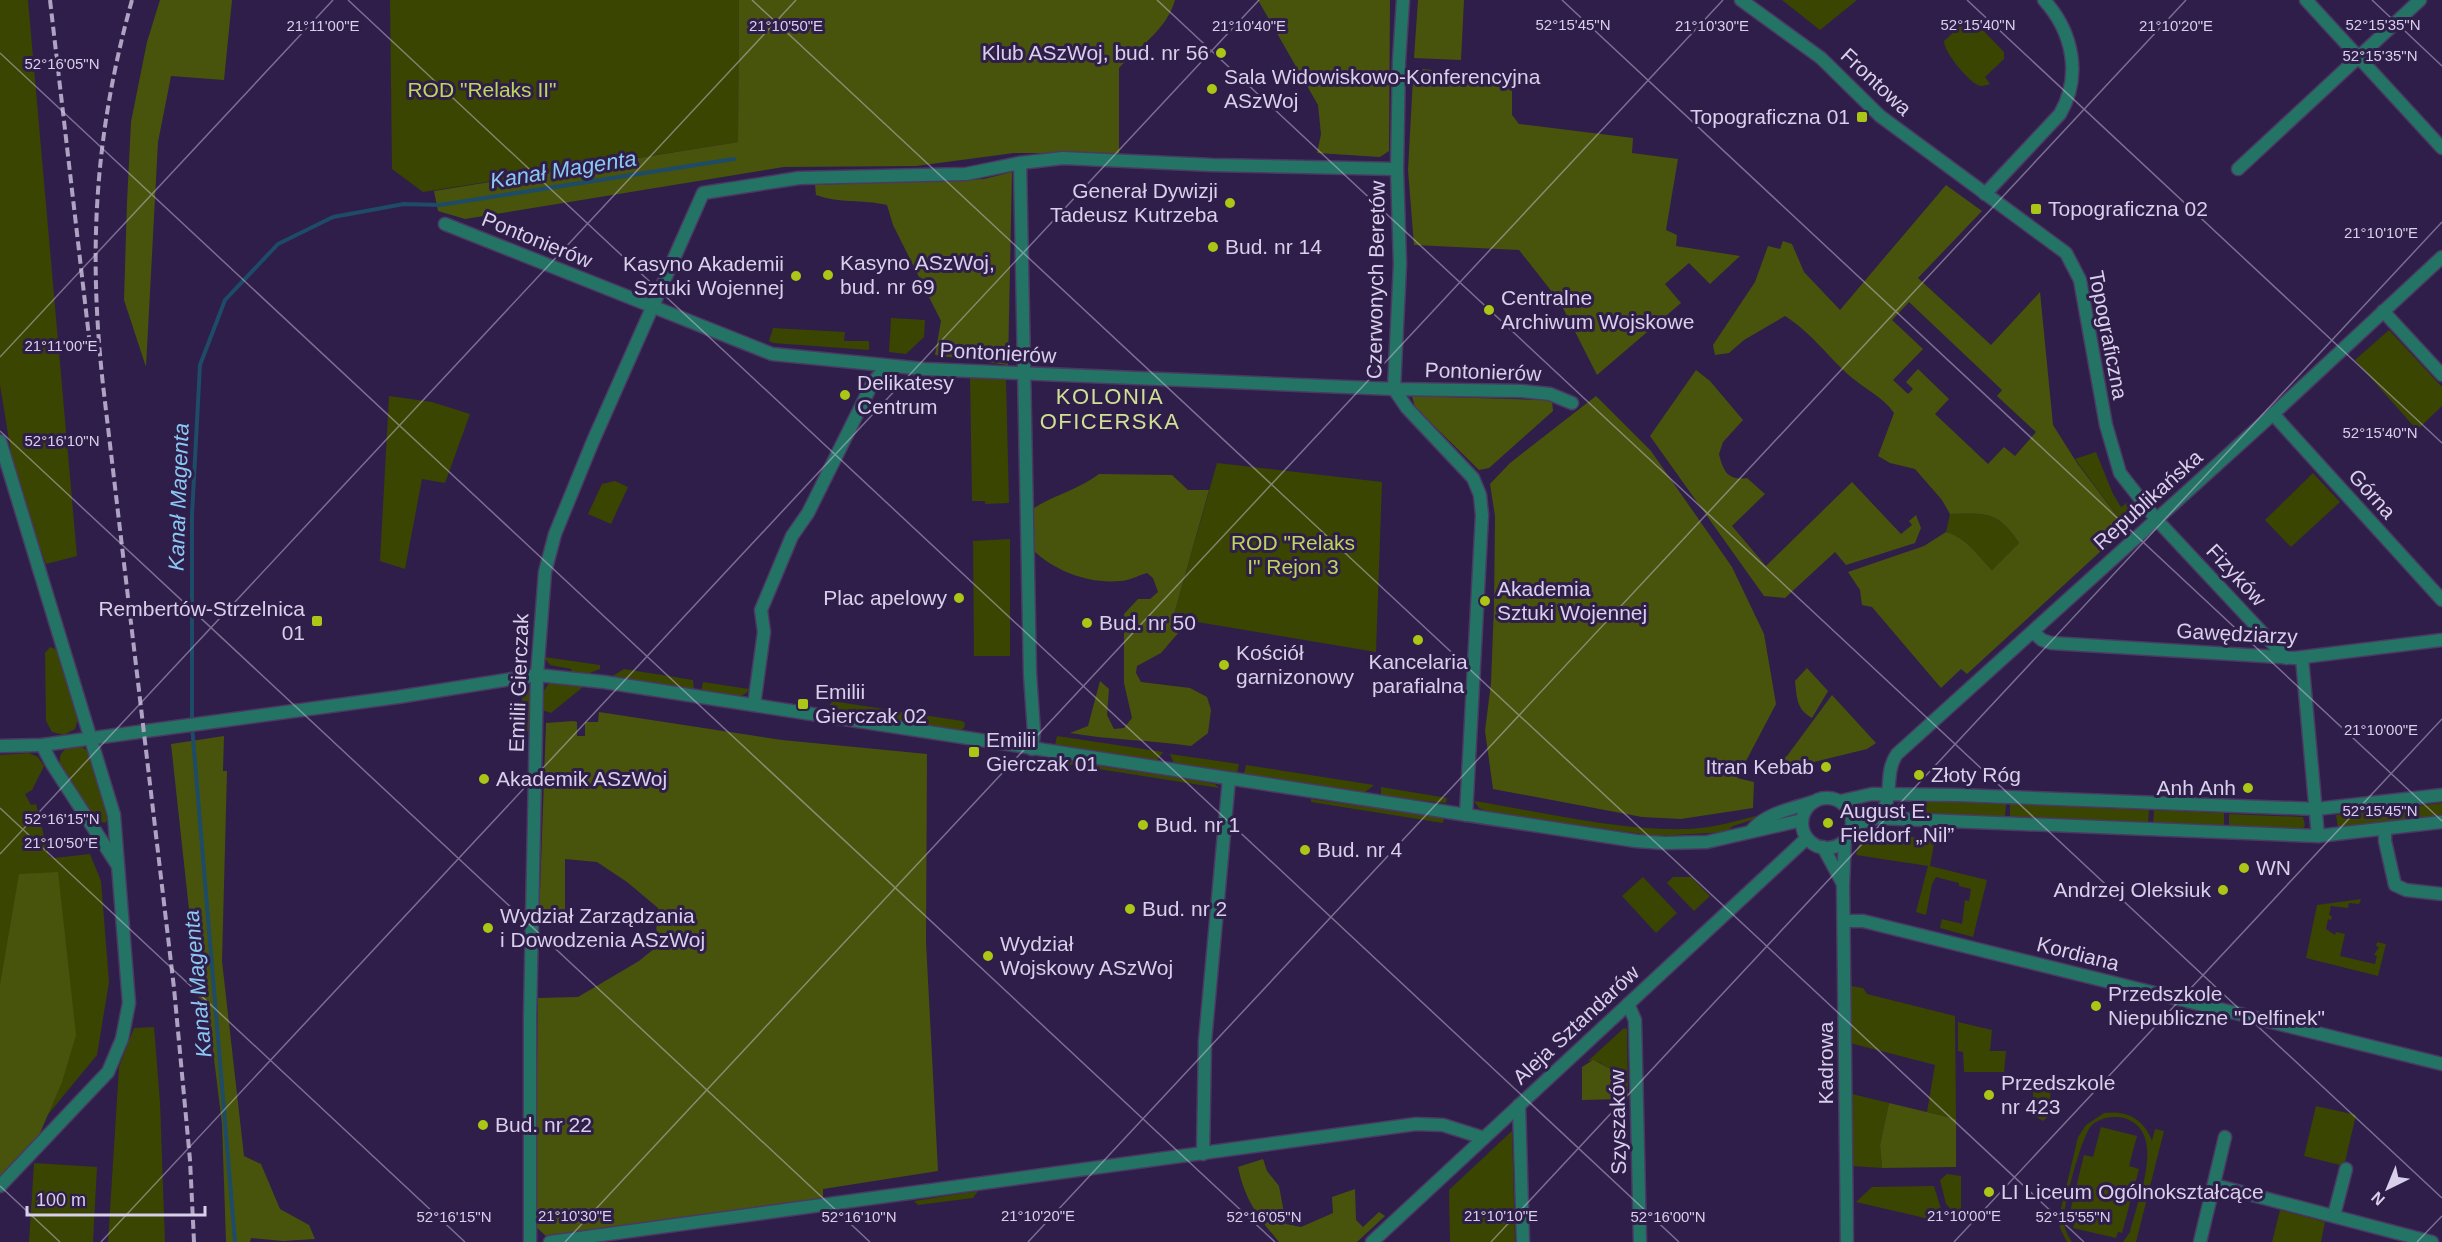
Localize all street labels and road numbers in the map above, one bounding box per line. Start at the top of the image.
street label: Frontowa [1836,43,1916,120]
street label: Czerwonych Beretów [1362,180,1389,379]
street label: Pontonierów [479,207,596,272]
street label: Topograficzna [2085,269,2132,402]
street label: Pontonierów [939,338,1058,367]
street label: Pontonierów [1424,358,1543,385]
street label: Republikańska [2089,445,2207,554]
street label: Górna [2344,464,2401,523]
street label: Fizyków [2202,539,2271,611]
street label: Emilii Gierczak [505,613,532,753]
street label: Gawędziarzy [2176,619,2299,648]
street label: Kordiana [2035,932,2122,975]
street label: Aleja Sztandarów [1508,960,1644,1089]
street label: Kadrowa [1814,1021,1837,1104]
street label: Szyszaków [1605,1068,1630,1175]

